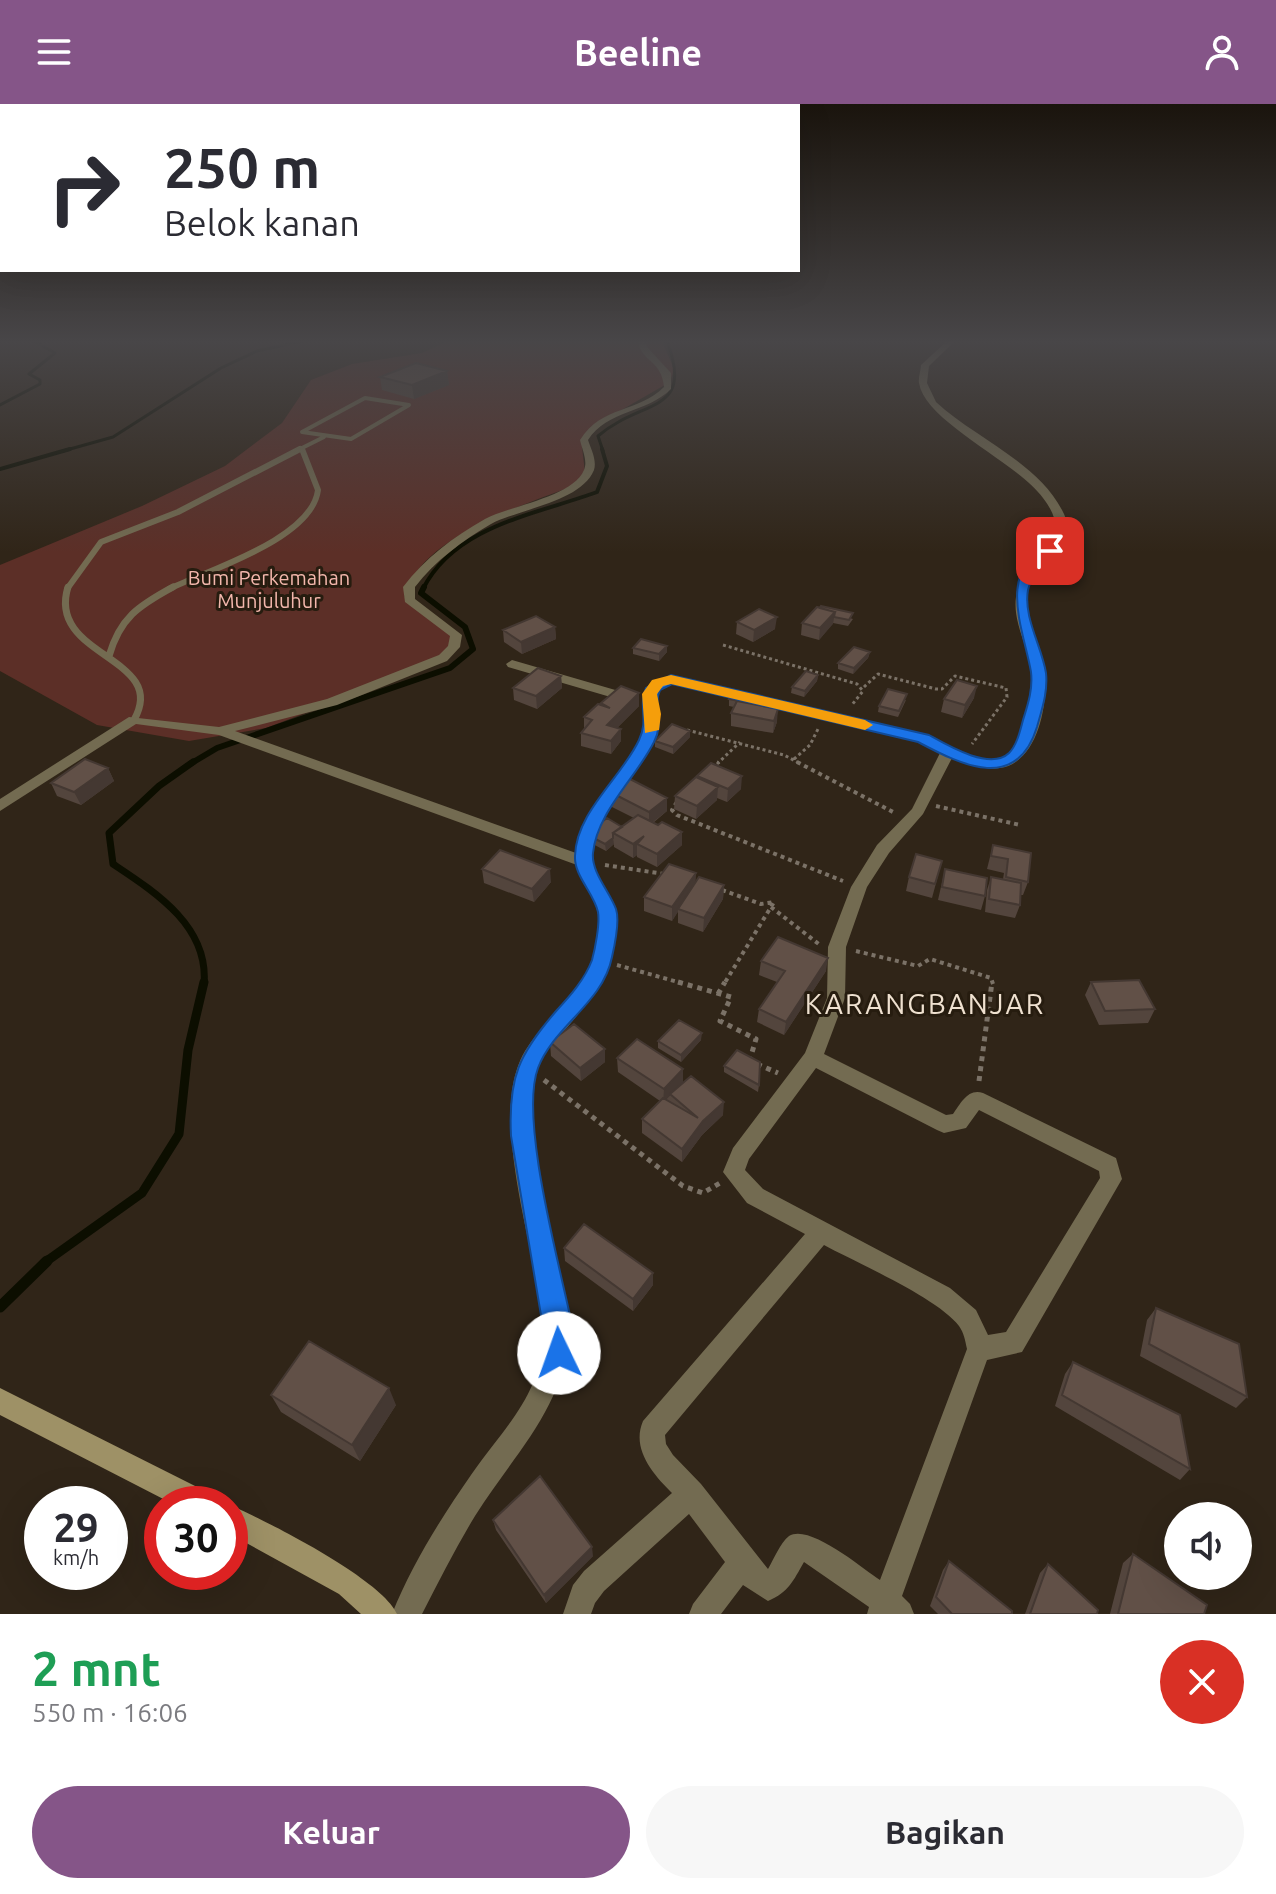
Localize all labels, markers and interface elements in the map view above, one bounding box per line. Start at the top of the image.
icon: menu [32,30,76,74]
icon: person [1200,30,1244,74]
text: Beeline [574,32,702,73]
icon: right [32,136,136,240]
text: 250 m [164,136,320,199]
text: Belok kanan [164,202,360,243]
pin [1016,517,1084,585]
icon: arrive [1028,529,1072,573]
park label: Bumi Perkemahan Munjuluhur [188,566,350,612]
district label: KARANGBANJAR [805,988,1045,1019]
position arrow [517,1311,601,1395]
speed limit sign: 30 [144,1486,248,1590]
map controls [1164,1502,1252,1590]
button: sound [1164,1502,1252,1590]
text: 29 [53,1505,99,1550]
text: km/h [53,1546,99,1569]
button: close [1160,1640,1244,1724]
text: 2 mnt [32,1641,161,1695]
text: 550 m · 16:06 [32,1698,188,1727]
button: Keluar [32,1786,630,1878]
button: Bagikan [646,1786,1244,1878]

